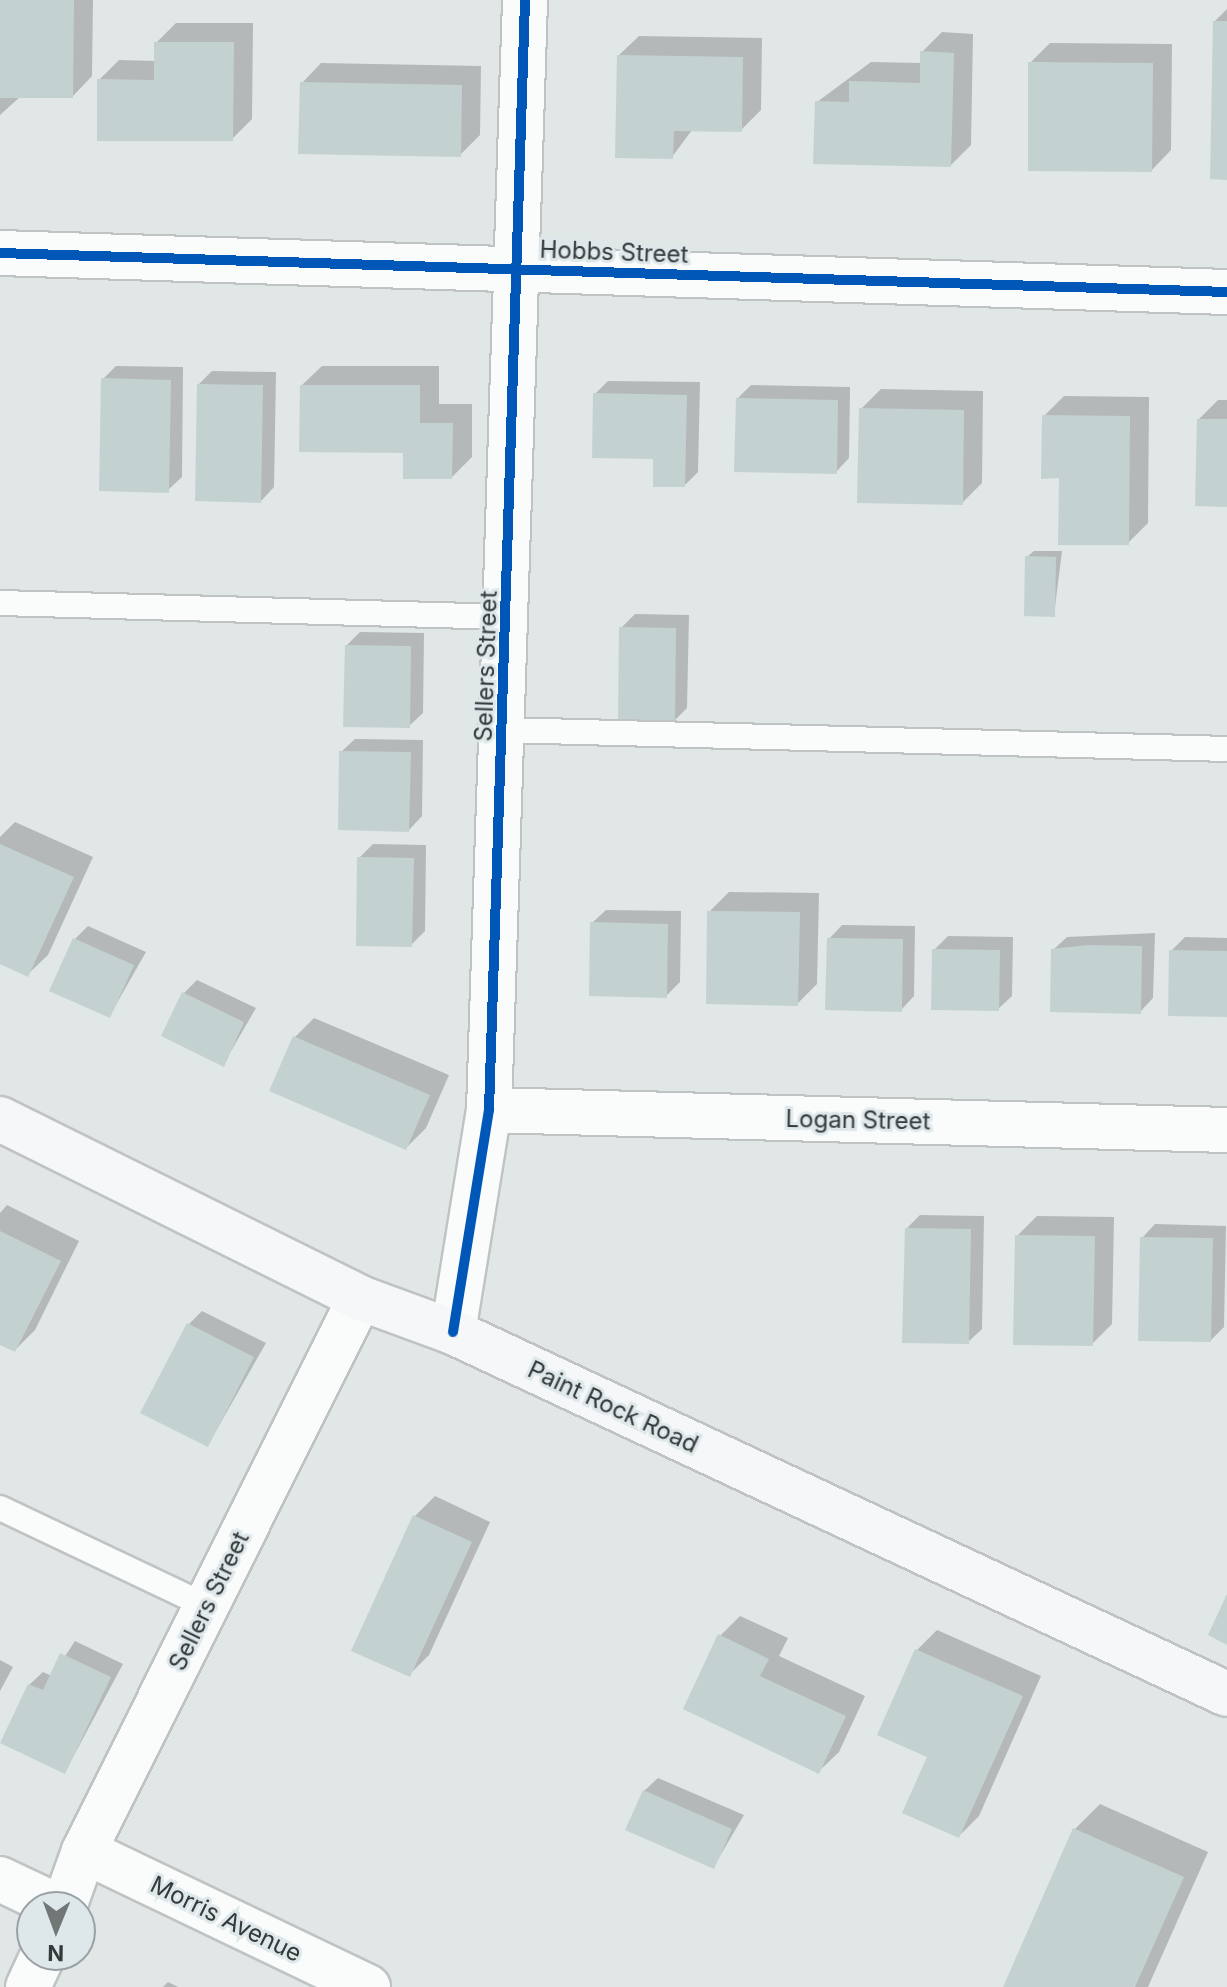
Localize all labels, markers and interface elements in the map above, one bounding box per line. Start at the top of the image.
street label: Hobbs Street [539,235,689,269]
street label: Sellers Street [469,590,503,742]
street label: Logan Street [785,1104,931,1136]
street label: Paint Rock Road [523,1355,703,1459]
street label: Sellers Street [163,1527,255,1675]
street label: Morris Avenue [146,1870,306,1968]
north arrow [16,1891,96,1971]
text: N [47,1940,64,1966]

